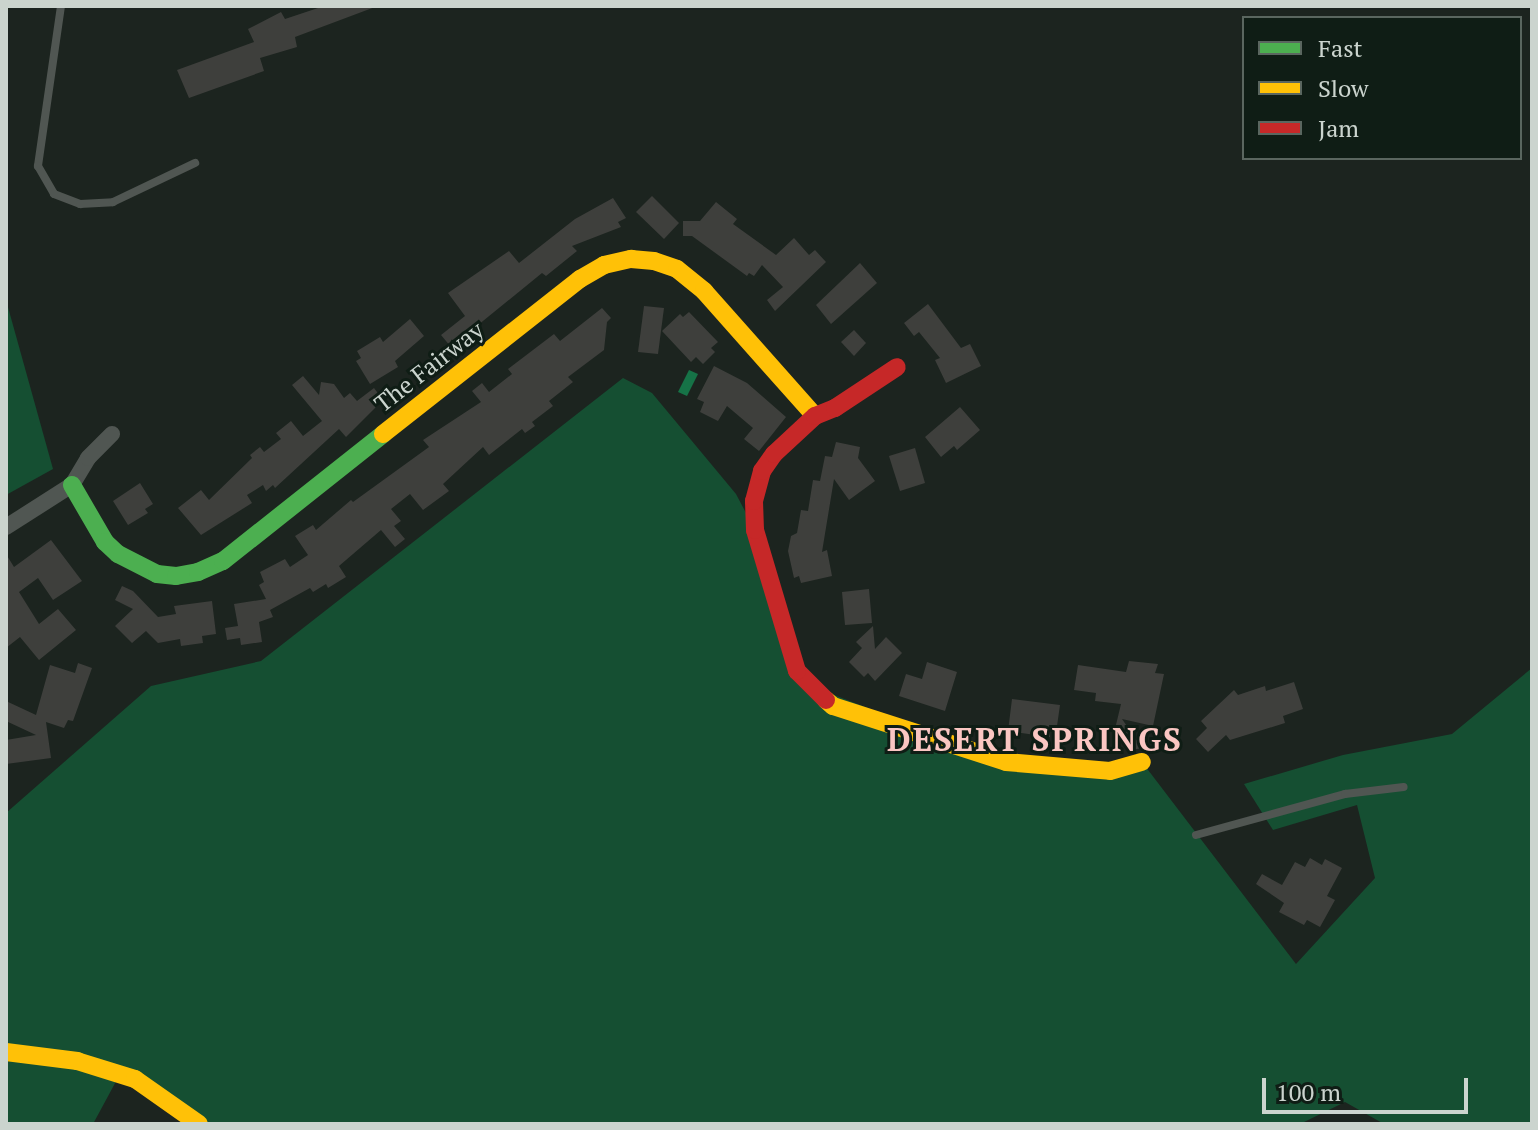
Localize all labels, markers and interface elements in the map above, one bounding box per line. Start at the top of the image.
legend [1242,16,1522,160]
text: Fast [1318,32,1362,64]
text: Slow [1318,72,1369,104]
text: Jam [1318,112,1359,144]
street label: The Fairway [369,315,489,419]
district label: DESERT SPRINGS [887,720,1183,758]
scale bar [1266,1062,1472,1112]
text: 100 m [1276,1076,1341,1108]

